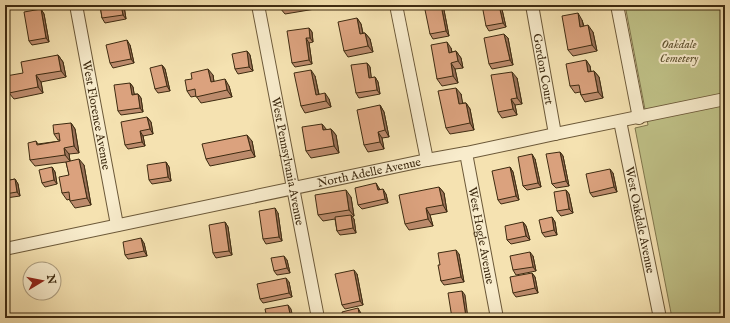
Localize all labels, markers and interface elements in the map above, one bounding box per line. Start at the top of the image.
street label: Gordon Court [529,32,557,106]
park label: Oakdale Cemetery [660,37,699,66]
street label: West Florence Avenue [78,59,114,172]
street label: West Pennsylvania Avenue [268,96,307,227]
street label: North Adelle Avenue [316,154,423,191]
street label: West Oakdale Avenue [621,165,658,275]
street label: West Hogle Avenue [465,186,498,286]
north arrow [22,261,62,301]
text: N [43,273,59,286]

